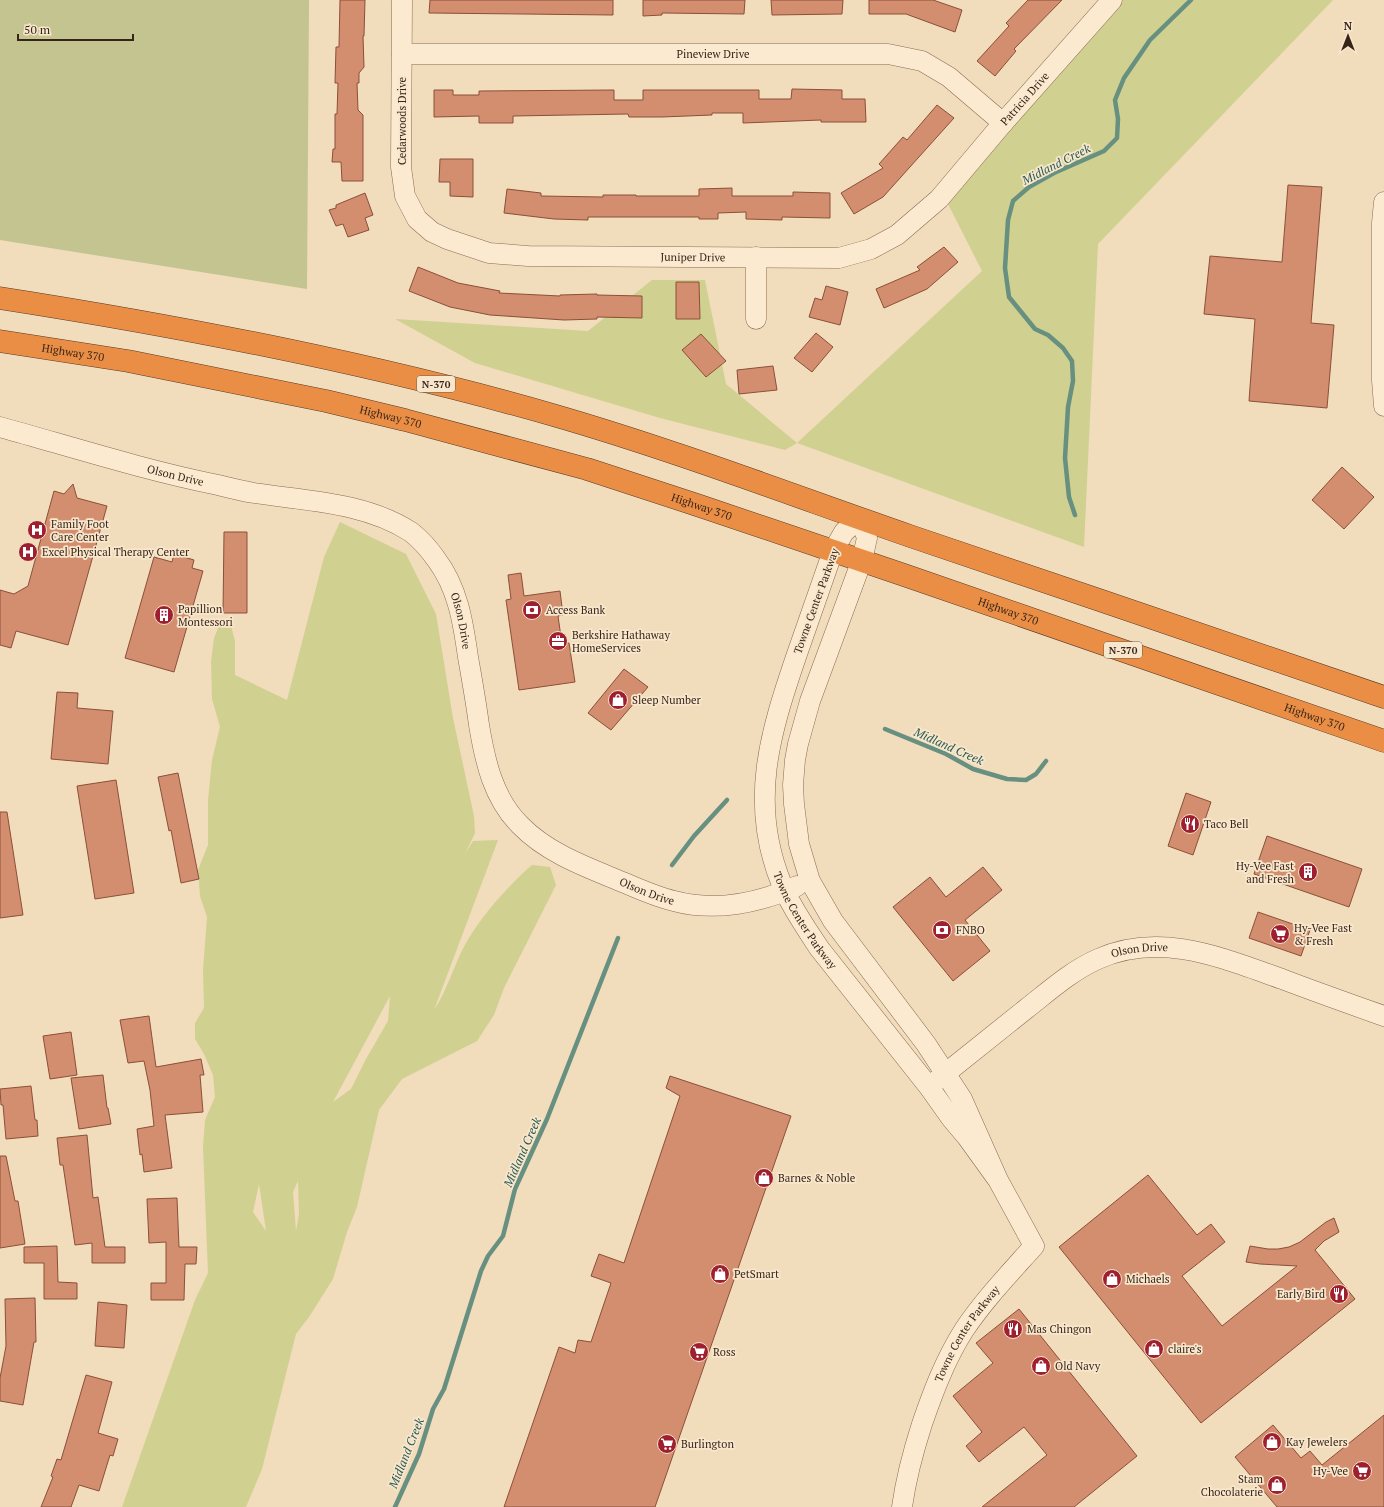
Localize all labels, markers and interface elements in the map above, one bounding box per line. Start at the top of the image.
scale bar [18,16,133,42]
north arrow [1328,16,1368,56]
text: N [1344,19,1353,33]
text: 50 m [24,22,51,37]
street label: Pineview Drive [676,47,750,61]
street label: Patricia Drive [997,69,1052,128]
street label: Cedarwoods Drive [395,76,409,165]
water label: Midland Creek [1018,140,1093,188]
street label: Juniper Drive [660,250,726,264]
street label: Highway 370 [41,341,105,364]
road number: N-370 [417,376,455,392]
street label: Highway 370 [358,402,423,431]
street label: Olson Drive [146,462,206,489]
street label: Highway 370 [670,490,734,523]
place label: Family Foot Care Center [51,517,110,544]
hospital icon: Family Foot Care Center [26,519,48,541]
hospital icon: Excel Physical Therapy Center [17,541,39,563]
place label: Excel Physical Therapy Center [42,545,190,559]
street label: Towne Center Parkway [790,546,842,656]
street label: Olson Drive [448,590,474,651]
street label: Highway 370 [976,594,1041,628]
bank icon: Access Bank [521,599,543,621]
place label: Papillion Montessori [178,602,233,629]
place label: Access Bank [546,603,606,617]
building icon: Papillion Montessori [153,604,175,626]
place label: Berkshire Hathaway HomeServices [572,628,670,655]
office icon: Berkshire Hathaway HomeServices [547,630,569,652]
road number: N-370 [1104,642,1142,658]
shop icon: Sleep Number [607,689,629,711]
place label: Sleep Number [632,693,702,707]
street label: Highway 370 [1283,700,1347,734]
water label: Midland Creek [911,724,986,768]
restaurant icon: Taco Bell [1179,813,1201,835]
place label: Taco Bell [1204,817,1249,831]
place label: Hy-Vee Fast and Fresh [1236,859,1295,886]
building icon: Hy-Vee Fast and Fresh [1297,861,1319,883]
street label: Towne Center Parkway [771,870,840,972]
street label: Olson Drive [617,874,676,908]
bank icon: FNBO [931,919,953,941]
place label: Hy-Vee Fast & Fresh [1294,921,1352,948]
place label: FNBO [956,923,985,937]
supermarket icon: Hy-Vee Fast & Fresh [1269,923,1291,945]
street label: Olson Drive [1109,940,1169,961]
water label: Midland Creek [500,1115,544,1190]
shop icon: Barnes & Noble [753,1167,775,1189]
place label: Barnes & Noble [778,1171,856,1185]
shop icon: PetSmart [709,1263,731,1285]
place label: PetSmart [734,1267,779,1281]
shop icon: Michaels [1101,1268,1123,1290]
place label: Michaels [1126,1272,1170,1286]
street label: Towne Center Parkway [931,1282,1003,1384]
restaurant icon: Early Bird [1328,1283,1350,1305]
place label: Early Bird [1277,1287,1325,1301]
restaurant icon: Mas Chingon [1002,1318,1024,1340]
place label: Mas Chingon [1027,1322,1092,1336]
shop icon: claire's [1143,1338,1165,1360]
supermarket icon: Ross [688,1341,710,1363]
place label: claire's [1168,1342,1202,1356]
place label: Ross [713,1345,736,1359]
shop icon: Old Navy [1030,1355,1052,1377]
place label: Old Navy [1055,1359,1101,1373]
water label: Midland Creek [385,1415,427,1491]
shop icon: Kay Jewelers [1261,1431,1283,1453]
supermarket icon: Burlington [656,1433,678,1455]
place label: Kay Jewelers [1286,1435,1348,1449]
place label: Burlington [681,1437,734,1451]
supermarket icon: Hy-Vee [1351,1460,1373,1482]
place label: Hy-Vee [1313,1464,1348,1478]
place label: Stam Chocolaterie [1201,1472,1264,1499]
shop icon: Stam Chocolaterie [1266,1474,1288,1496]

